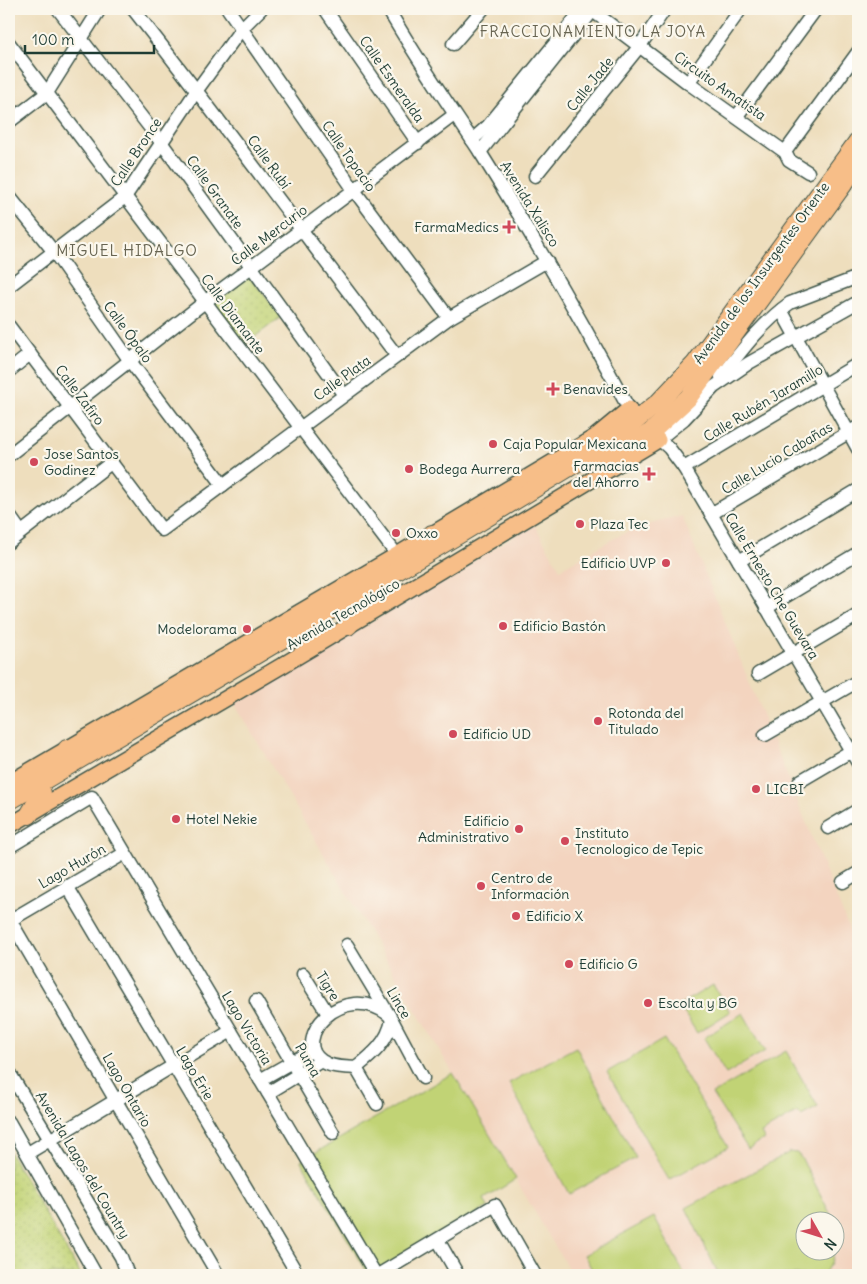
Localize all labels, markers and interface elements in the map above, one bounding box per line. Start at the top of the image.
scale bar [25,22,154,54]
district label: FRACCIONAMIENTO LA JOYA [480,22,706,41]
text: 100 m [32,30,74,49]
street label: Calle Esmeralda [355,32,429,126]
street label: Circuito Amatista [670,48,770,124]
street label: Calle Jade [563,53,617,115]
street label: Calle Bronce [106,114,166,190]
street label: Calle Topacio [318,117,380,195]
street label: Calle Rubí [243,132,295,192]
street label: Calle Granate [182,152,248,232]
street label: Avenida Xalisco [496,158,564,251]
street label: Avenida de los Insurgentes Oriente [689,179,833,367]
street label: Calle Mercurio [227,200,311,269]
place label: FarmaMedics [414,218,499,236]
marker: FarmaMedics [503,221,515,233]
district label: MIGUEL HIDALGO [56,241,198,260]
street label: Calle Diamante [197,270,269,358]
street label: Calle Ópalo [100,298,157,367]
street label: Calle Plata [310,351,374,405]
street label: Calle Rubén Jaramillo [700,360,826,446]
street label: Calle Zafiro [51,361,109,429]
place label: Benavides [563,380,628,398]
marker: Benavides [547,383,559,395]
street label: Calle Lucio Cabañas [718,418,836,498]
place label: Caja Popular Mexicana [503,435,647,453]
marker: Caja Popular Mexicana [487,438,499,450]
place label: Jose Santos Godinez [44,445,119,479]
marker: Jose Santos Godinez [28,456,40,468]
place label: Farmacias del Ahorro [573,457,639,491]
place label: Bodega Aurrera [419,460,520,478]
marker: Bodega Aurrera [403,463,415,475]
marker: Farmacias del Ahorro [643,468,655,480]
street label: Calle Ernesto Che Guevara [721,509,823,663]
place label: Plaza Tec [590,515,648,533]
marker: Plaza Tec [574,518,586,530]
place label: Oxxo [406,524,438,542]
marker: Oxxo [390,527,402,539]
place label: Edificio UVP [581,554,656,572]
marker: Edificio UVP [660,557,672,569]
street label: Avenida Tecnológico [283,574,403,654]
place label: Edificio Bastón [513,617,606,635]
place label: Modelorama [157,620,237,638]
marker: Edificio Bastón [497,620,509,632]
marker: Modelorama [241,623,253,635]
place label: Rotonda del Titulado [608,704,684,738]
marker: Rotonda del Titulado [592,715,604,727]
place label: Edificio UD [463,725,531,743]
marker: Edificio UD [447,728,459,740]
place label: LICBI [766,780,804,798]
marker: LICBI [750,783,762,795]
place label: Hotel Nekie [186,810,257,828]
place label: Edificio Administrativo [418,812,509,846]
marker: Hotel Nekie [170,813,182,825]
marker: Edificio Administrativo [513,823,525,835]
place label: Instituto Tecnologico de Tepic [575,824,703,858]
marker: Instituto Tecnologico de Tepic [559,835,571,847]
street label: Lago Hurón [35,840,109,892]
place label: Centro de Información [491,869,569,903]
marker: Centro de Información [475,880,487,892]
place label: Edificio X [526,907,584,925]
marker: Edificio X [510,910,522,922]
place label: Edificio G [579,955,638,973]
marker: Edificio G [563,958,575,970]
street label: Tigre [312,968,344,1004]
street label: Lince [383,984,415,1022]
street label: Lago Victoria [218,988,276,1068]
place label: Escolta y BG [658,994,737,1012]
marker: Escolta y BG [642,997,654,1009]
street label: Puma [291,1040,325,1080]
street label: Lago Erie [172,1043,218,1103]
street label: Lago Ontario [99,1050,156,1130]
street label: Avenida Lagos del Country [32,1088,134,1242]
north arrow [794,1212,844,1262]
text: N [820,1235,840,1254]

